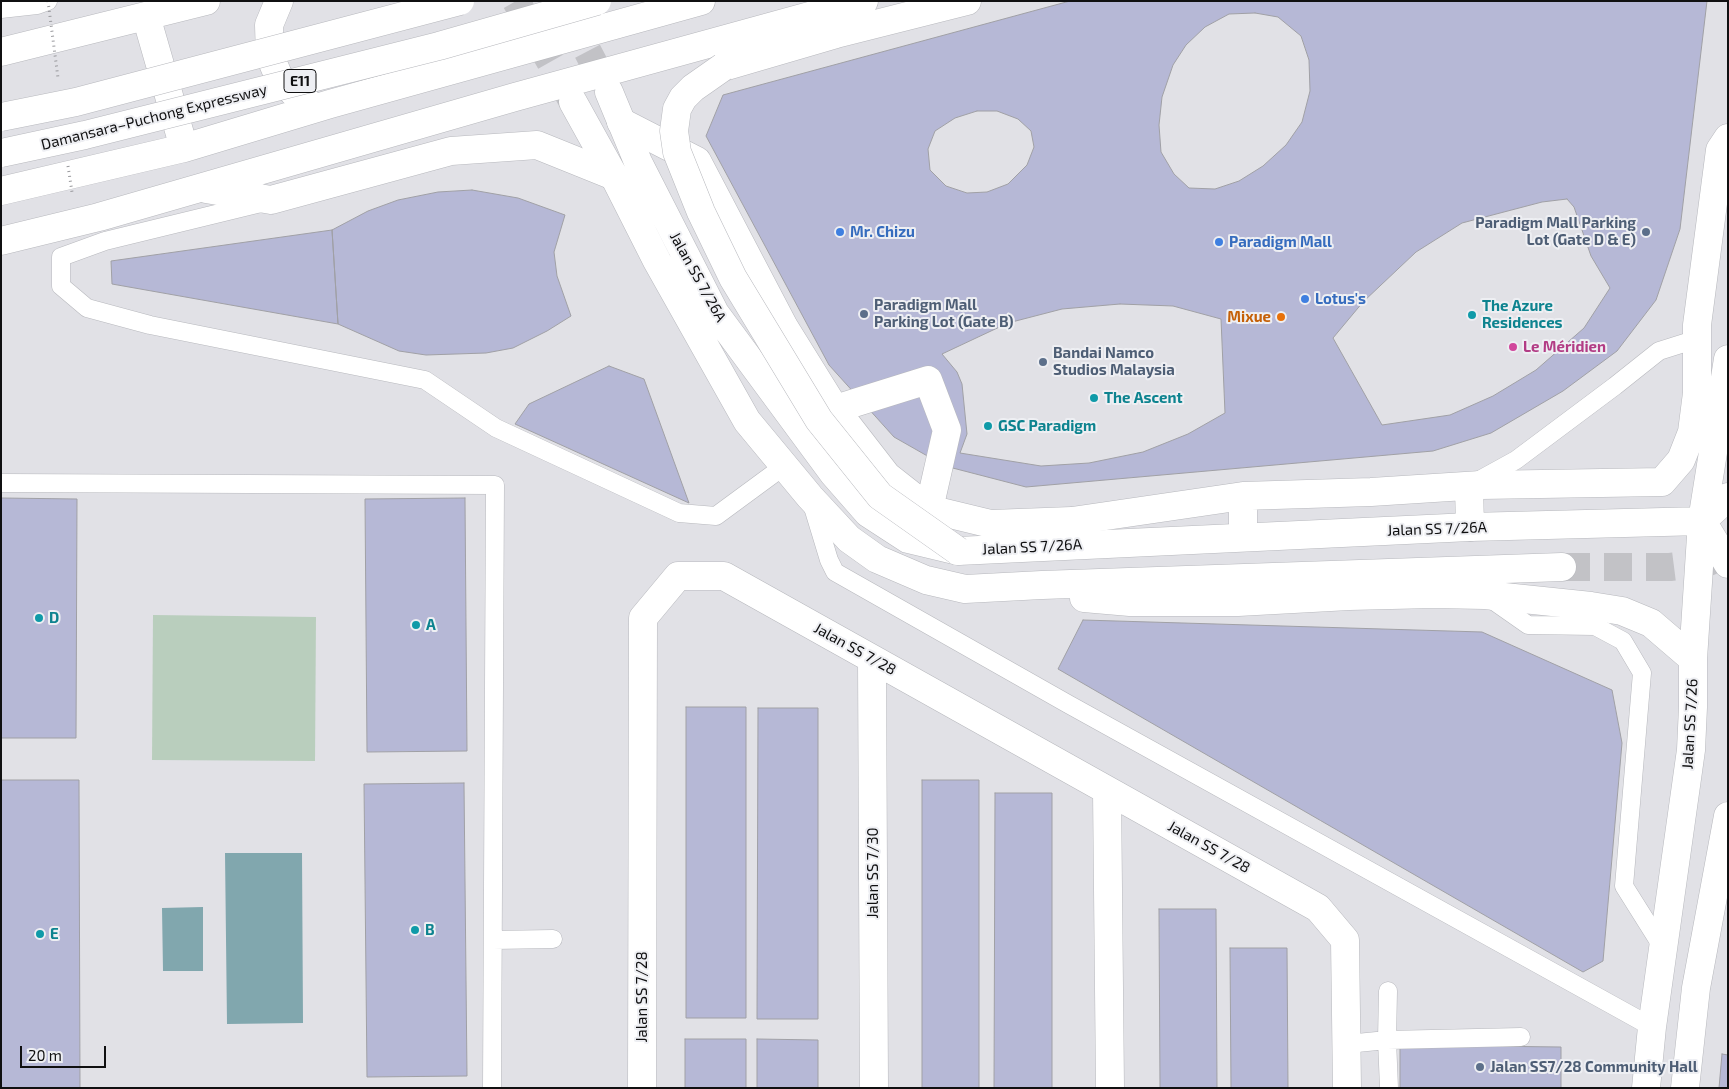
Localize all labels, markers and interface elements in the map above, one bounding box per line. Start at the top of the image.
road number: E11 [284,70,316,92]
street label: Damansara–Puchong Expressway [39,80,269,154]
place label: Paradigm Mall Parking Lot (Gate D & E) [1475,214,1636,249]
place label: Mr. Chizu [850,223,915,241]
marker: Mr. Chizu [834,226,846,238]
marker: Paradigm Mall Parking Lot (Gate D & E) [1640,226,1652,238]
street label: Jalan SS 7/26A [666,229,730,325]
place label: Paradigm Mall [1229,233,1332,251]
marker: Paradigm Mall [1213,236,1225,248]
place label: Lotus's [1315,290,1366,308]
marker: Lotus's [1299,293,1311,305]
place label: Paradigm Mall Parking Lot (Gate B) [874,296,1013,331]
place label: The Azure Residences [1482,297,1563,332]
marker: Paradigm Mall Parking Lot (Gate B) [858,308,870,320]
place label: Mixue [1227,308,1271,326]
marker: The Azure Residences [1466,309,1478,321]
marker: Mixue [1275,311,1287,323]
place label: Le Méridien [1523,338,1606,356]
marker: Le Méridien [1507,341,1519,353]
place label: Bandai Namco Studios Malaysia [1053,344,1175,379]
marker: Bandai Namco Studios Malaysia [1037,356,1049,368]
place label: The Ascent [1104,389,1183,407]
marker: The Ascent [1088,392,1100,404]
place label: GSC Paradigm [998,417,1096,435]
marker: GSC Paradigm [982,420,994,432]
street label: Jalan SS 7/26A [1387,518,1487,540]
street label: Jalan SS 7/26A [982,535,1082,559]
place label: D [49,609,59,627]
marker: D [33,612,45,624]
place label: A [426,616,436,634]
marker: A [410,619,422,631]
street label: Jalan SS 7/28 [811,619,899,679]
street label: Jalan SS 7/26 [1679,678,1701,770]
street label: Jalan SS 7/28 [1165,817,1253,877]
street label: Jalan SS 7/30 [864,827,882,919]
place label: B [425,921,435,939]
marker: B [409,924,421,936]
place label: E [50,925,59,943]
marker: E [34,928,46,940]
street label: Jalan SS 7/28 [633,951,651,1043]
scale bar [22,1036,109,1068]
text: 20 m [28,1046,62,1064]
place label: Jalan SS7/28 Community Hall [1490,1058,1698,1076]
marker: Jalan SS7/28 Community Hall [1474,1061,1486,1073]

